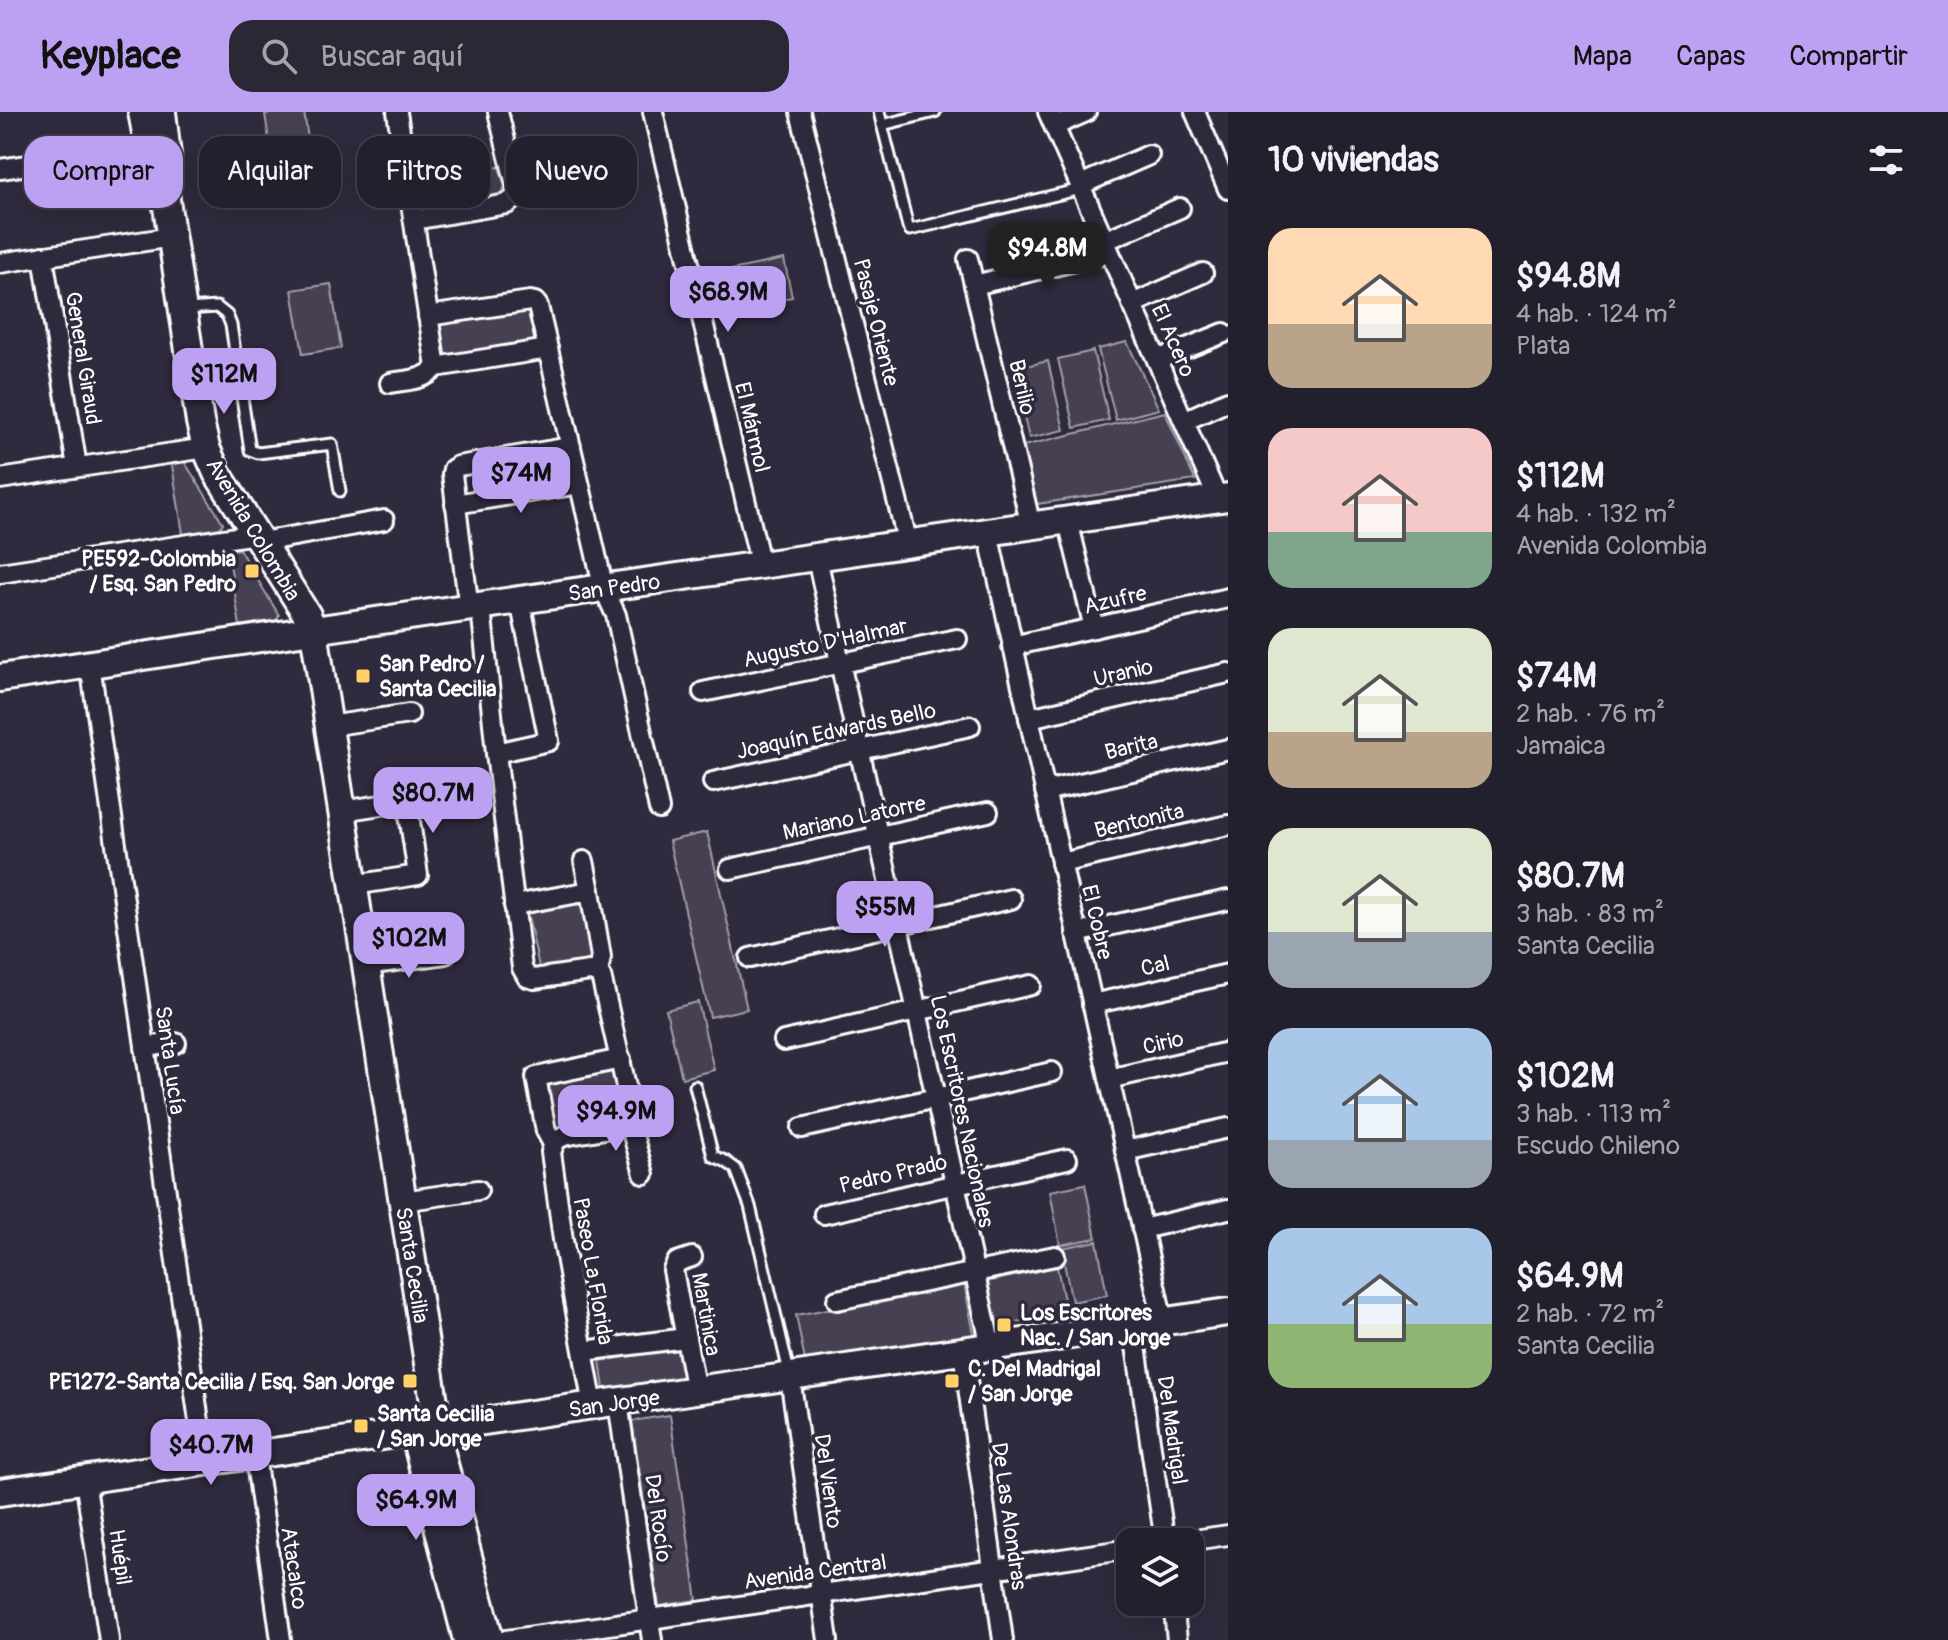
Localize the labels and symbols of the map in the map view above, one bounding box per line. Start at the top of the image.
pin: $94.8M [982,222,1112,290]
street label: Pasaje Oriente [847,256,905,389]
pin: $68.9M [663,266,793,334]
street label: General Giraud [59,290,107,427]
street label: El Acero [1145,300,1202,381]
pin: $112M [168,348,280,416]
street label: Berilio [1002,357,1042,418]
street label: El Mármol [728,379,776,475]
pin: $74M [474,447,568,515]
street label: Avenida Colombia [200,453,307,606]
place label: PE592-Colombia / Esq. San Pedro [81,545,236,598]
marker: PE592-Colombia / Esq. San Pedro [243,562,261,580]
street label: San Pedro [566,568,662,608]
street label: Azufre [1081,579,1150,621]
street label: Augusto D'Halmar [741,612,910,674]
place label: San Pedro / Santa Cecilia [379,650,496,703]
street label: Uranio [1091,653,1156,693]
marker: San Pedro / Santa Cecilia [354,667,372,685]
street label: Joaquín Edwards Bello [734,696,939,766]
street label: Barita [1102,727,1160,767]
pin: $80.7M [368,767,498,835]
street label: Mariano Latorre [780,789,929,847]
street label: Bentonita [1092,797,1187,845]
pin: $55M [838,881,932,949]
street label: El Cobre [1075,882,1119,962]
pin: $102M [353,912,465,980]
street label: Cal [1138,949,1173,983]
street label: Los Escritores Nacionales [924,992,1000,1230]
street label: Santa Lucía [149,1004,191,1116]
street label: Cirio [1140,1025,1187,1061]
pin: $94.9M [551,1085,681,1153]
street label: Pedro Prado [837,1148,950,1200]
street label: Paseo La Florida [566,1195,620,1347]
street label: Santa Cecilia [389,1205,435,1325]
street label: Martinica [685,1270,727,1358]
place label: Los Escritores Nac. / San Jorge [1020,1299,1171,1352]
marker: Los Escritores Nac. / San Jorge [995,1316,1013,1334]
place label: C. Del Madrigal / San Jorge [968,1355,1101,1408]
place label: PE1272-Santa Cecilia / Esq. San Jorge [48,1368,395,1396]
marker: PE1272-Santa Cecilia / Esq. San Jorge [401,1372,419,1390]
marker: C. Del Madrigal / San Jorge [943,1372,961,1390]
street label: Del Madrigal [1151,1374,1194,1486]
street label: San Jorge [567,1384,662,1424]
place label: Santa Cecilia / San Jorge [377,1400,494,1453]
marker: Santa Cecilia / San Jorge [352,1417,370,1435]
pin: $40.7M [146,1419,276,1487]
street label: Del Viento [808,1432,849,1530]
street label: De Las Alondras [985,1440,1033,1592]
street label: Del Rocío [638,1472,678,1564]
pin: $64.9M [351,1474,481,1542]
street label: Atacalco [274,1525,314,1611]
street label: Huépil [102,1527,138,1587]
street label: Avenida Central [742,1548,888,1596]

